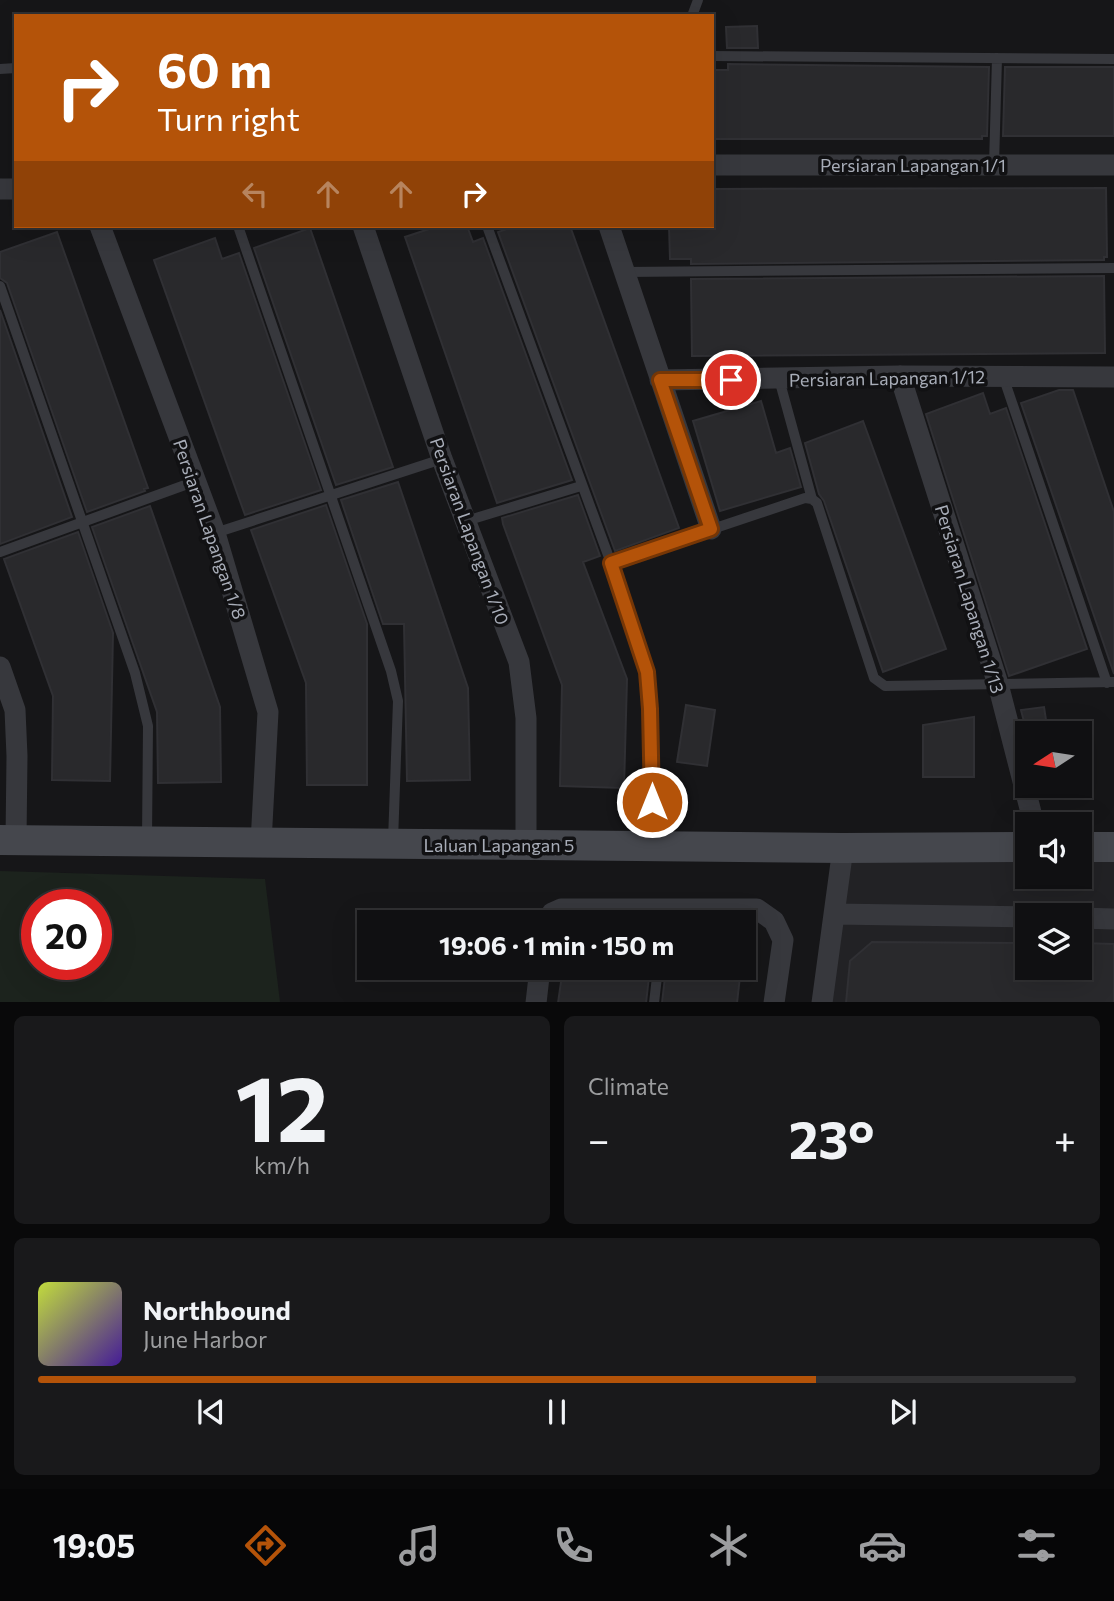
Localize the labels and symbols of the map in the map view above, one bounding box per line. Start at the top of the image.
street label: Persiaran Lapangan 1/1 [820,154,1006,176]
pin [701,350,761,410]
street label: Persiaran Lapangan 1/12 [789,365,985,391]
street label: Persiaran Lapangan 1/10 [426,434,514,628]
street label: Persiaran Lapangan 1/8 [169,436,251,622]
street label: Persiaran Lapangan 1/13 [931,502,1009,696]
north arrow [1015,721,1092,798]
position arrow [615,765,689,839]
street label: Laluan Lapangan 5 [424,834,574,856]
speed limit sign: 20 [21,889,112,980]

